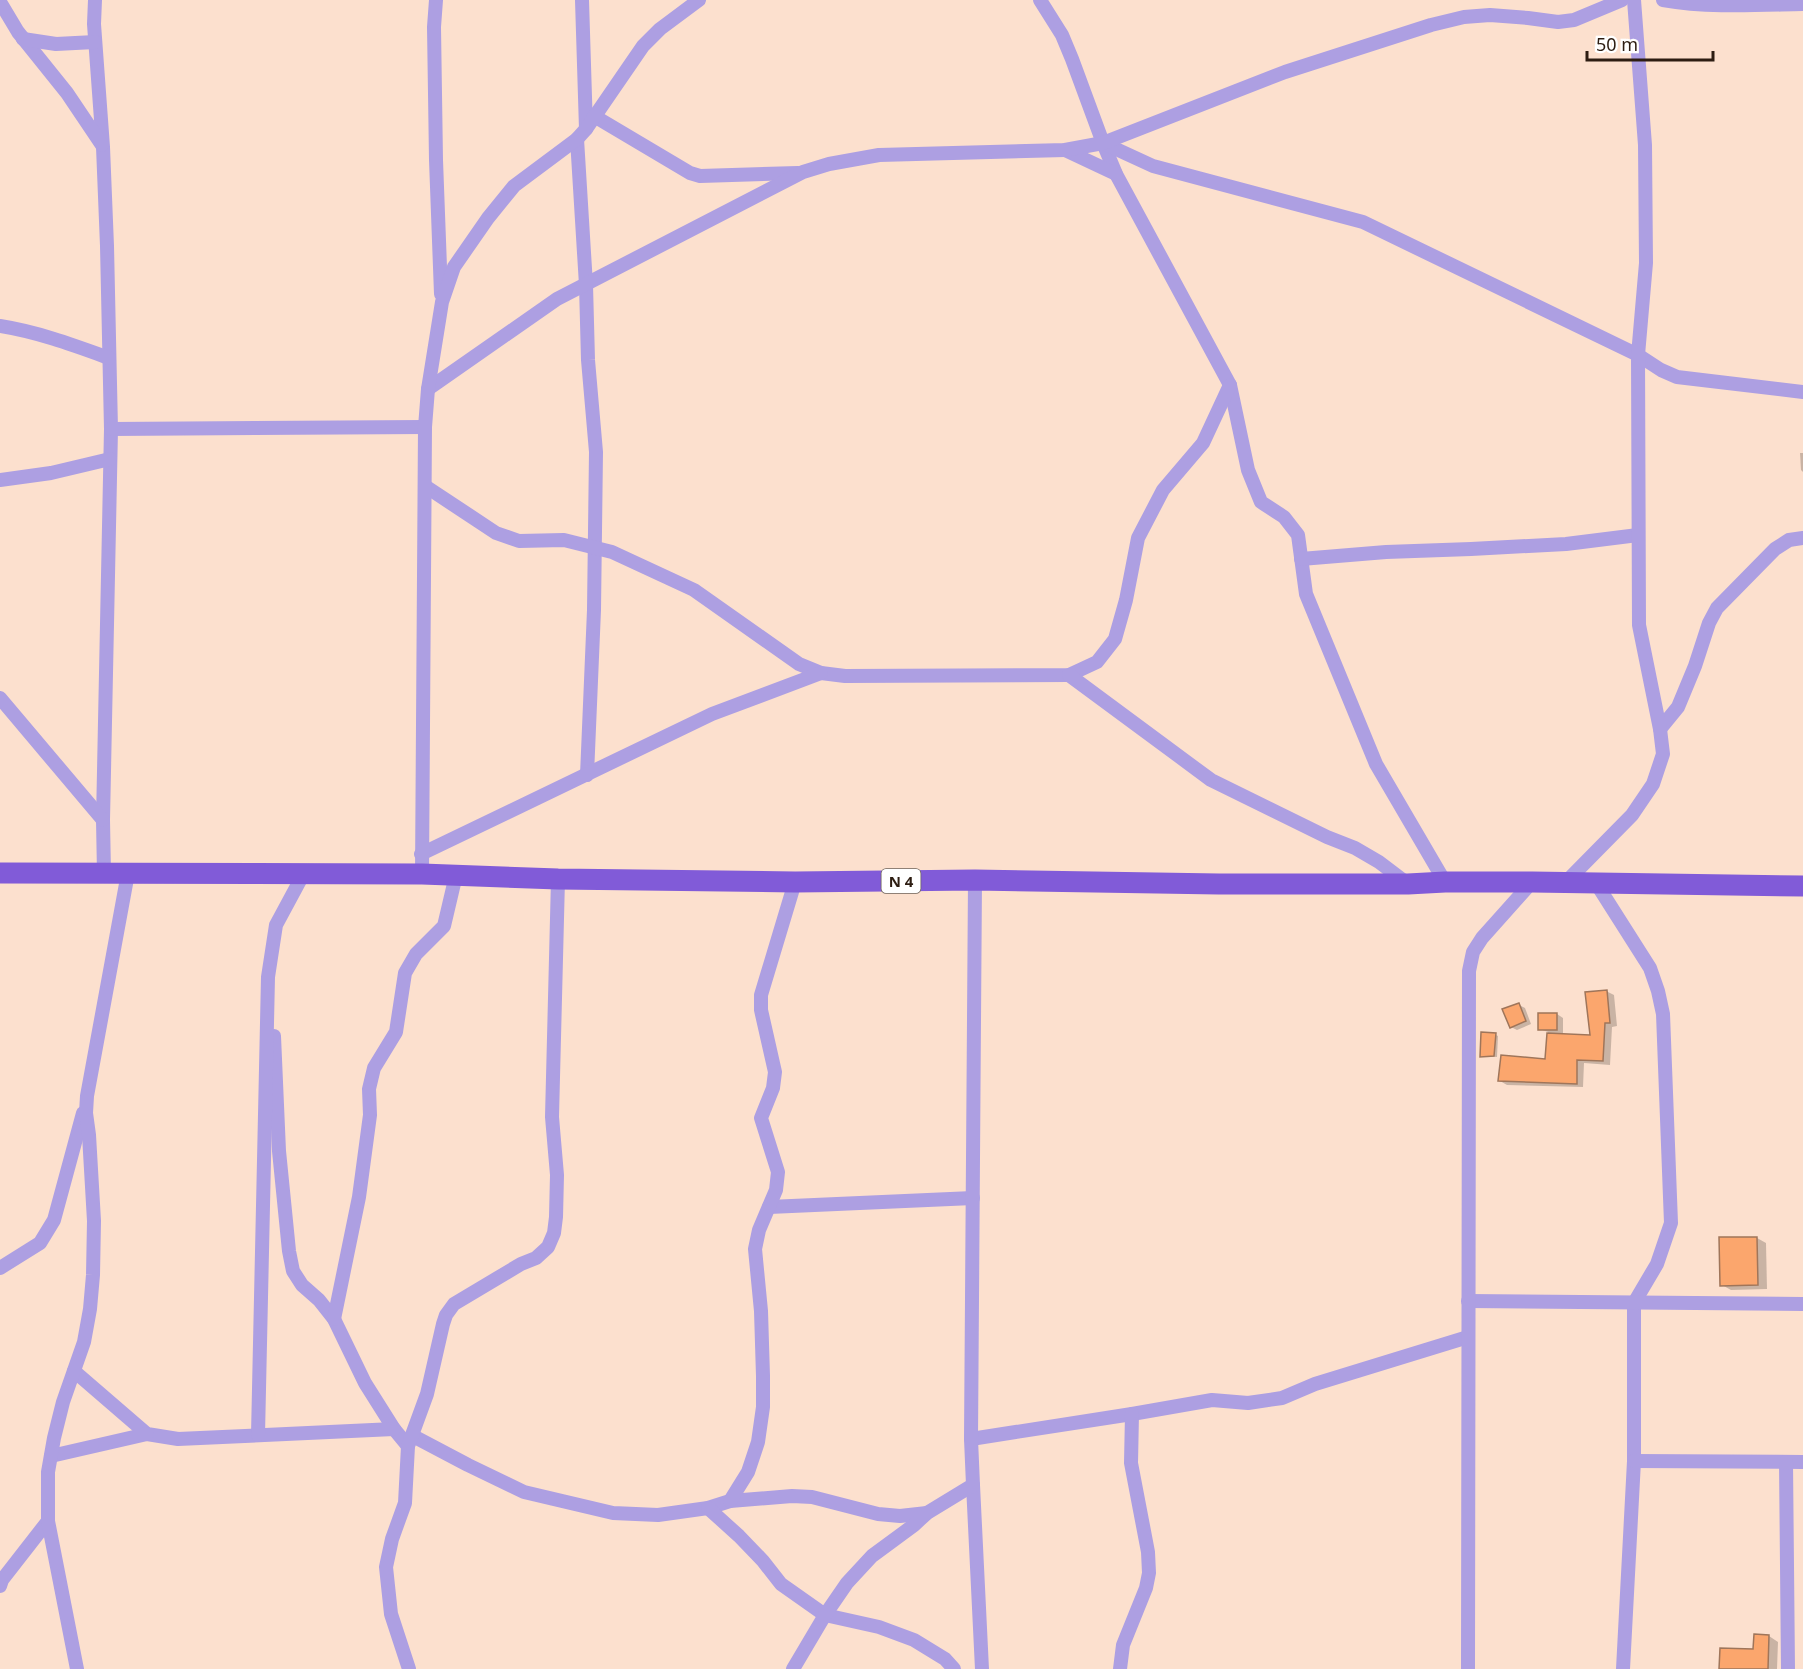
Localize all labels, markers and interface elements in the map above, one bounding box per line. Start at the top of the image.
scale bar [1587,24,1713,62]
text: 50 m [1596,32,1638,56]
road number: N 4 [882,869,920,893]

